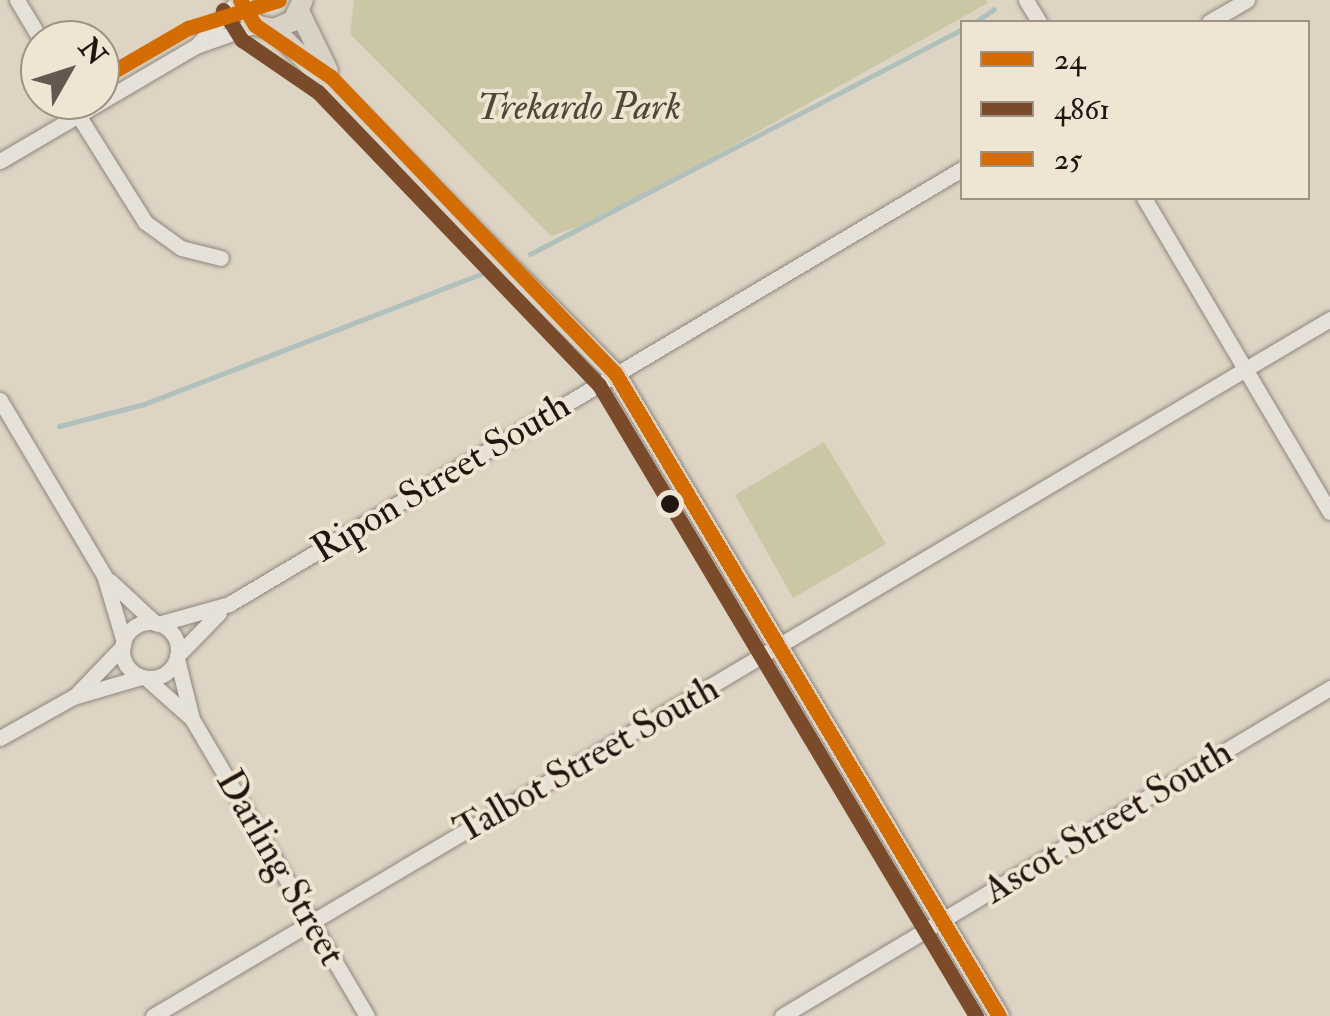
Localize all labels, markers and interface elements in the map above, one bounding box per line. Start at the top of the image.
north arrow [20,20,120,120]
legend [960,20,1310,200]
text: N [71,31,114,73]
text: 24 [1054,41,1085,78]
park label: Trekardo Park [477,85,681,131]
text: 4861 [1054,91,1110,128]
text: 25 [1054,141,1082,178]
street label: Ripon Street South [304,383,578,573]
unlabelled marker [660,494,680,514]
street label: Talbot Street South [447,666,727,854]
street label: Ascot Street South [975,730,1241,914]
street label: Darling Street [206,762,354,974]

